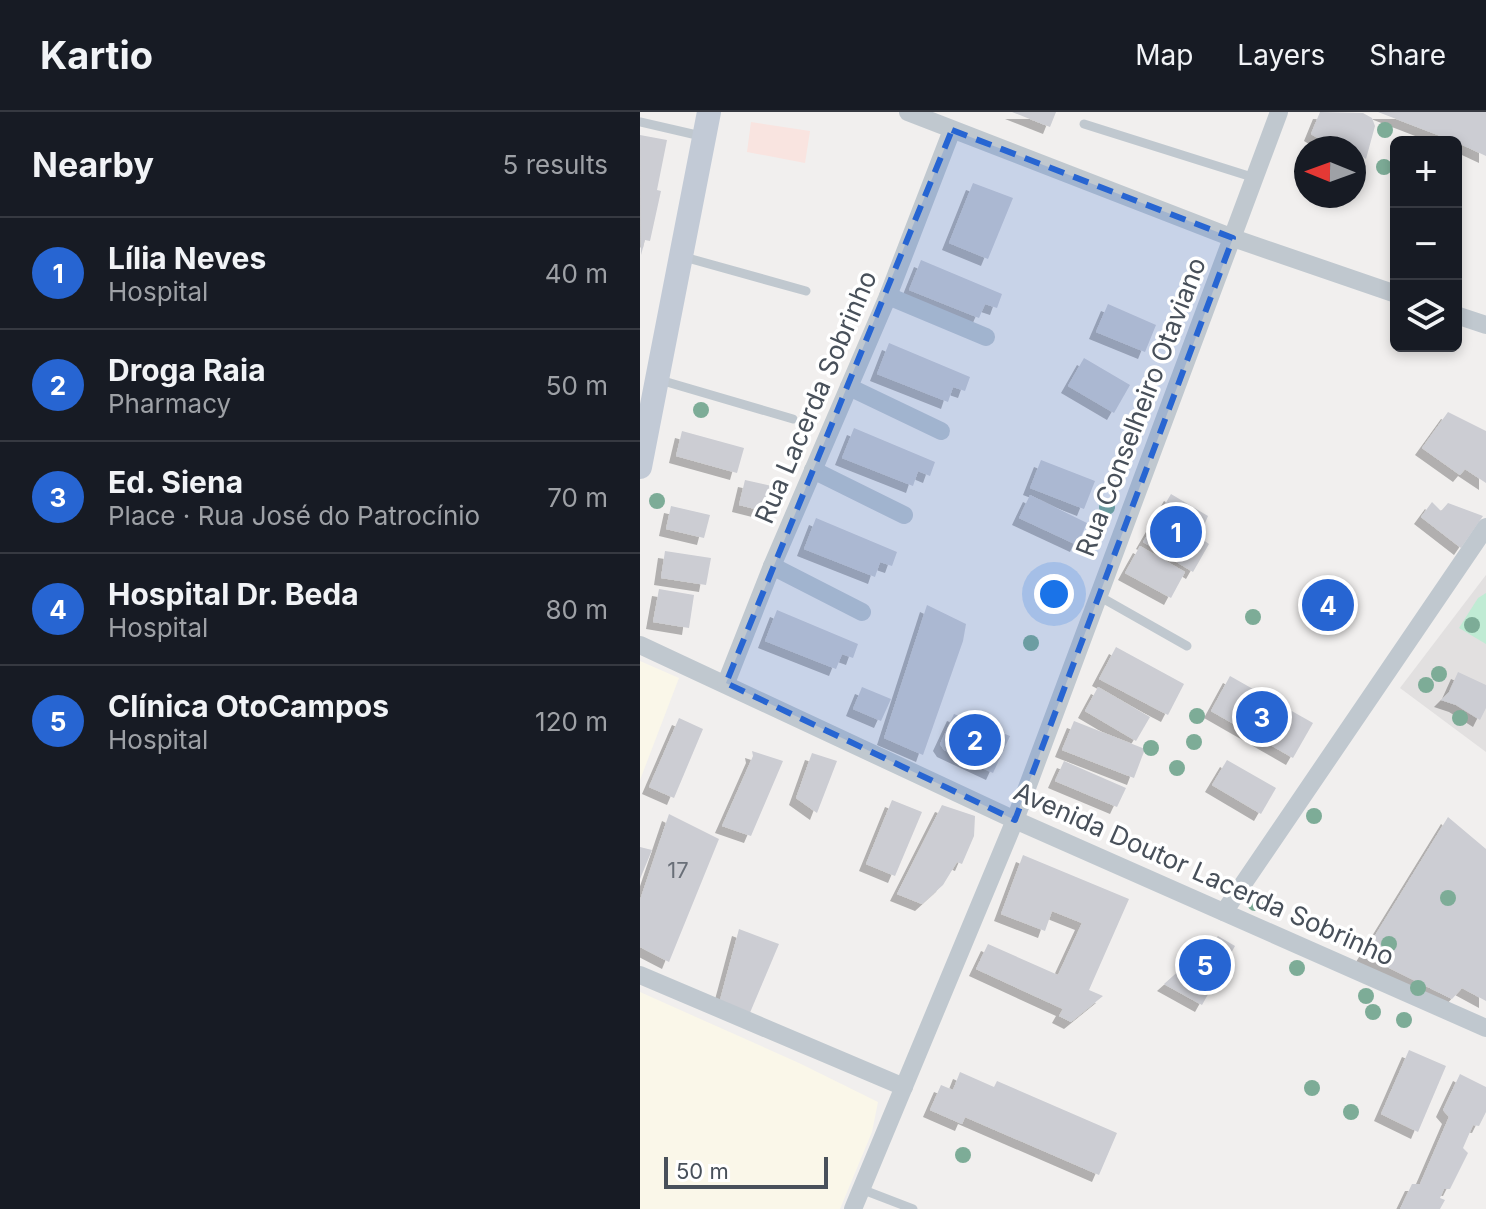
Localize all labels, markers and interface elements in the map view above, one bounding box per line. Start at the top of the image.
text: Kartio [40,32,153,78]
text: Map [1135,38,1193,72]
text: Layers [1237,38,1325,72]
text: Share [1369,38,1446,72]
north arrow [1294,136,1366,208]
map controls [1390,136,1462,352]
button: + [1390,136,1462,208]
text: Nearby [32,144,154,185]
text: 5 results [503,149,608,180]
button: − [1390,208,1462,280]
text: Lília Neves [108,240,266,276]
street label: Rua Conselheiro Otaviano [1069,253,1212,561]
text: 1 [52,258,64,289]
text: 40 m [545,258,608,289]
street label: Rua Lacerda Sobrinho [748,266,883,528]
text: Hospital [108,276,208,307]
button: layers [1390,280,1462,352]
text: Droga Raia [108,352,266,388]
text: 2 [50,370,66,401]
text: 50 m [546,370,608,401]
text: Pharmacy [108,388,231,419]
text: Ed. Siena [108,464,243,500]
text: 3 [50,482,66,513]
text: 70 m [547,482,608,513]
text: Place · Rua José do Patrocínio [108,500,480,531]
pin: 1 [1150,502,1202,562]
your location [1034,574,1074,614]
pin: 4 [1302,575,1354,635]
text: Hospital Dr. Beda [108,576,359,612]
text: 4 [49,594,67,625]
text: 80 m [545,594,608,625]
text: Hospital [108,612,208,643]
pin: 3 [1236,687,1288,747]
text: Clínica OtoCampos [108,688,389,724]
text: 5 [50,706,66,737]
text: 120 m [535,706,608,737]
pin: 2 [949,710,1001,770]
text: Hospital [108,724,208,755]
street label: Avenida Doutor Lacerda Sobrinho [1009,775,1399,972]
house number: 17 [667,857,689,883]
pin: 5 [1179,935,1231,995]
scale bar [664,1153,828,1189]
text: 50 m [676,1158,729,1184]

